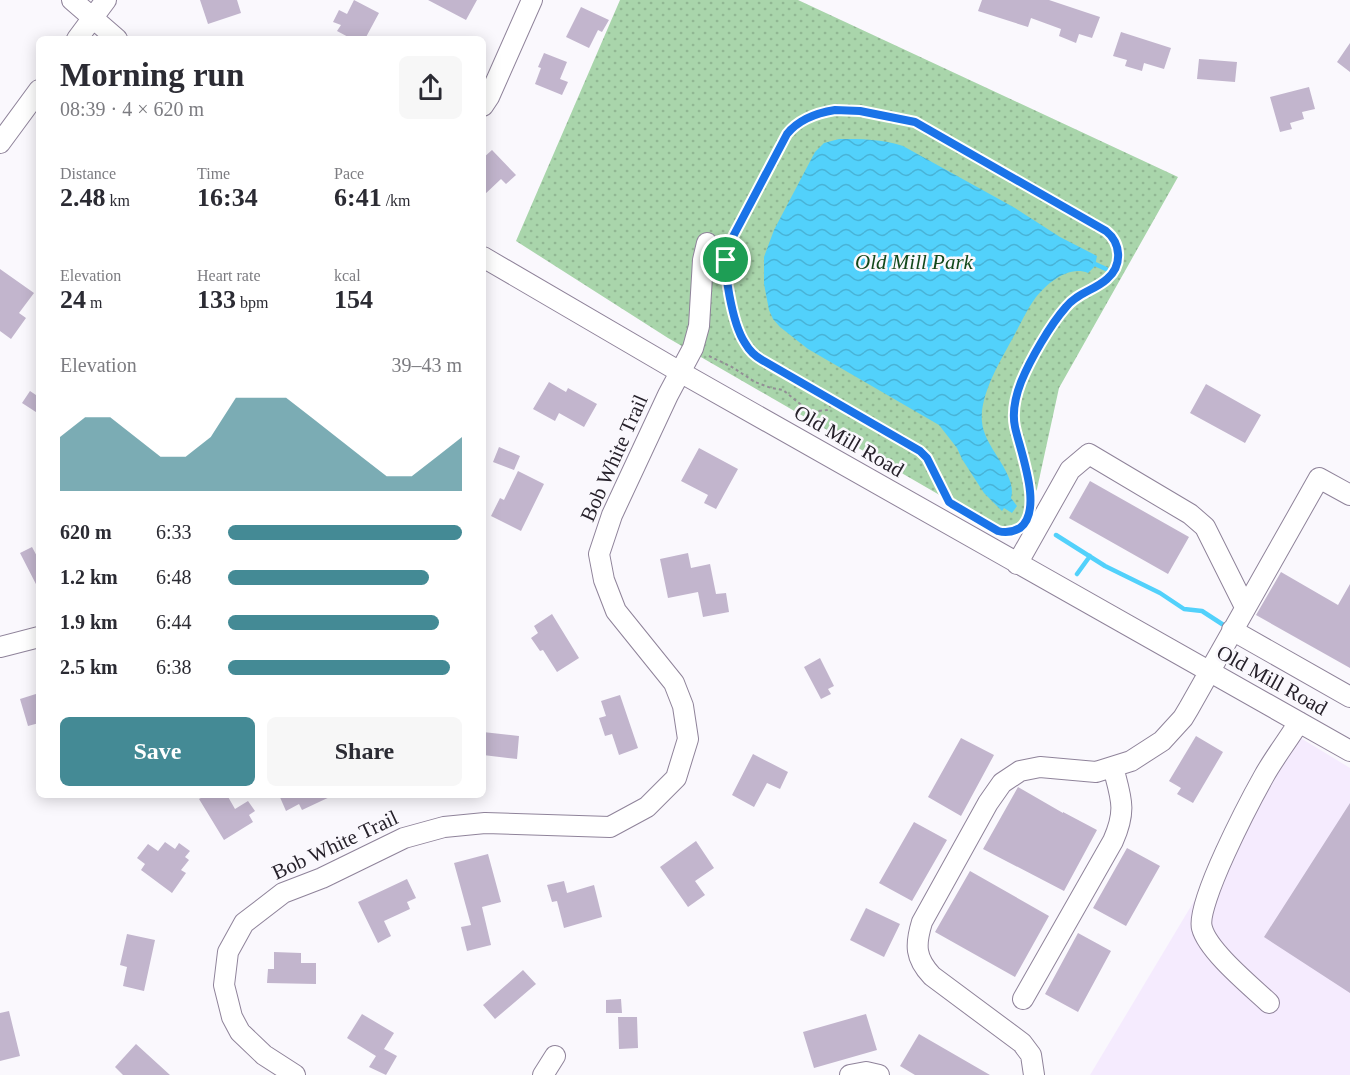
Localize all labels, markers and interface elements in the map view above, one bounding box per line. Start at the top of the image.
button: share [399,56,462,119]
text: Morning run [60,57,244,93]
text: 08:39 · 4 × 620 m [60,98,204,120]
text: Distance [60,165,116,182]
text: Time [197,165,230,182]
text: Pace [334,165,364,182]
text: 2.48 [60,183,106,212]
text: 16:34 [197,183,258,212]
text: 6:41 [334,183,382,212]
text: km [106,192,130,209]
text: /km [382,192,411,209]
pin [700,234,751,285]
icon: arrive [709,243,742,276]
park label: Old Mill Park [855,250,974,274]
text: Elevation [60,267,121,284]
text: Heart rate [197,267,261,284]
text: kcal [334,267,361,284]
text: 24 [60,285,86,314]
text: 133 [197,285,236,314]
text: 154 [334,285,373,314]
text: m [86,294,102,311]
text: bpm [236,294,268,311]
text: Elevation [60,354,137,376]
text: 39–43 m [391,354,462,376]
street label: Bob White Trail [575,391,653,525]
street label: Old Mill Road [790,400,908,482]
text: 620 m [60,521,112,543]
text: 6:33 [156,521,192,543]
text: 1.2 km [60,566,118,588]
text: 6:48 [156,566,192,588]
text: 1.9 km [60,611,118,633]
text: 6:44 [156,611,192,633]
street label: Old Mill Road [1213,640,1332,720]
text: 2.5 km [60,656,118,678]
text: 6:38 [156,656,192,678]
button: Save [60,717,255,786]
button: Share [267,717,462,786]
street label: Bob White Trail [268,805,402,885]

